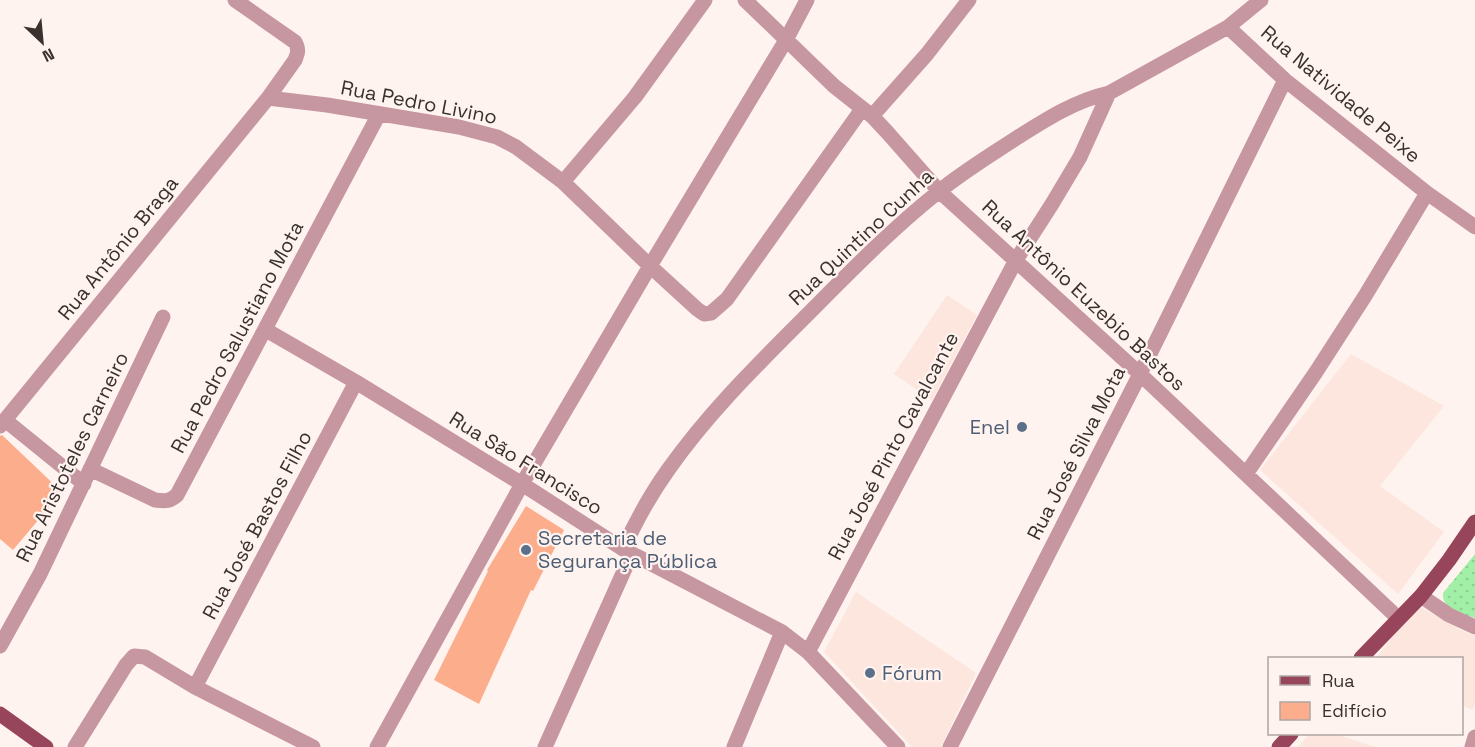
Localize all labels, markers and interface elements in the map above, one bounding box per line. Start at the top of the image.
north arrow [12,12,72,72]
street label: Rua Natividade Peixe [1256,19,1426,169]
text: N [39,43,58,67]
street label: Rua Pedro Livino [339,74,499,130]
street label: Rua Quintino Cunha [783,163,939,311]
street label: Rua Antônio Braga [52,171,184,325]
street label: Rua Antônio Euzebio Bastos [977,194,1191,396]
street label: Rua Pedro Salustiano Mota [165,217,309,457]
street label: Rua José Pinto Cavalcante [822,327,964,565]
street label: Rua Aristoteles Carneiro [10,348,134,566]
street label: Rua José Silva Mota [1021,362,1131,544]
street label: Rua São Francisco [444,405,608,521]
place label: Enel [970,414,1010,440]
marker: Enel [1015,420,1029,434]
street label: Rua José Bastos Filho [196,426,318,624]
place label: Secretaria de Segurança Pública [538,525,717,574]
marker: Secretaria de Segurança Pública [519,543,533,557]
legend [1268,657,1463,735]
place label: Fórum [882,660,942,686]
marker: Fórum [863,666,877,680]
text: Rua [1322,669,1355,692]
text: Edifício [1322,699,1387,722]

